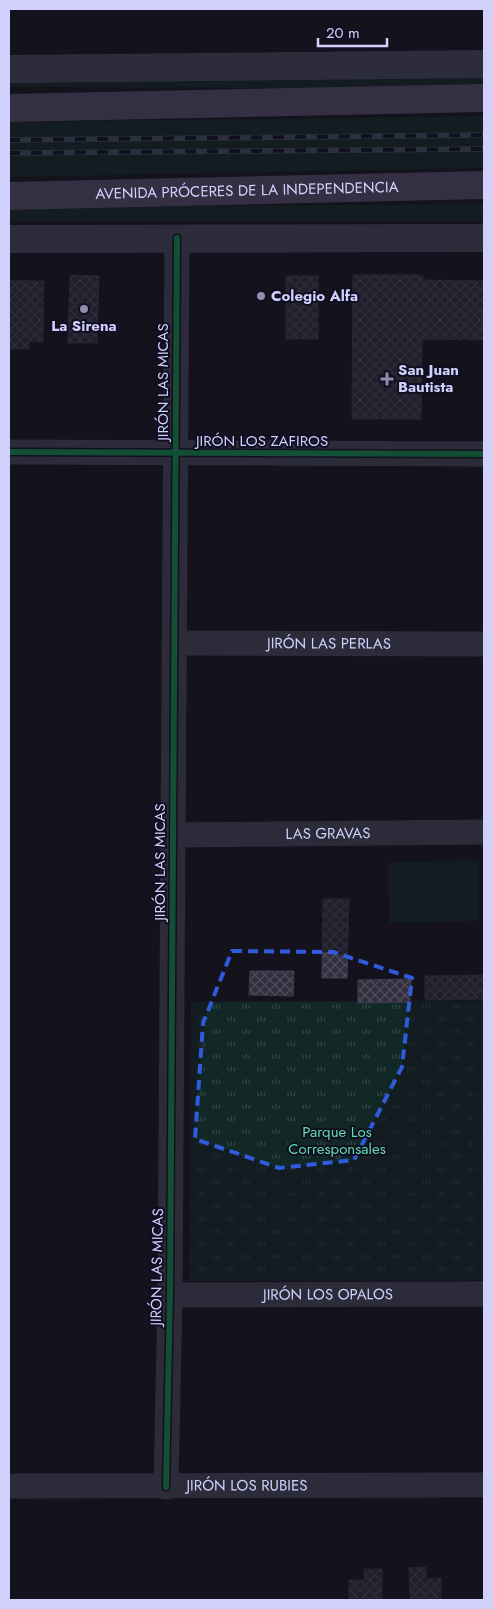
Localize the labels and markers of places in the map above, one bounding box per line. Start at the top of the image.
place label: Colegio Alfa [271,285,358,307]
marker: Colegio Alfa [255,290,267,302]
marker: La Sirena [78,303,90,315]
place label: La Sirena [51,315,117,337]
place label: San Juan Bautista [398,359,459,398]
marker: San Juan Bautista [380,372,394,386]

